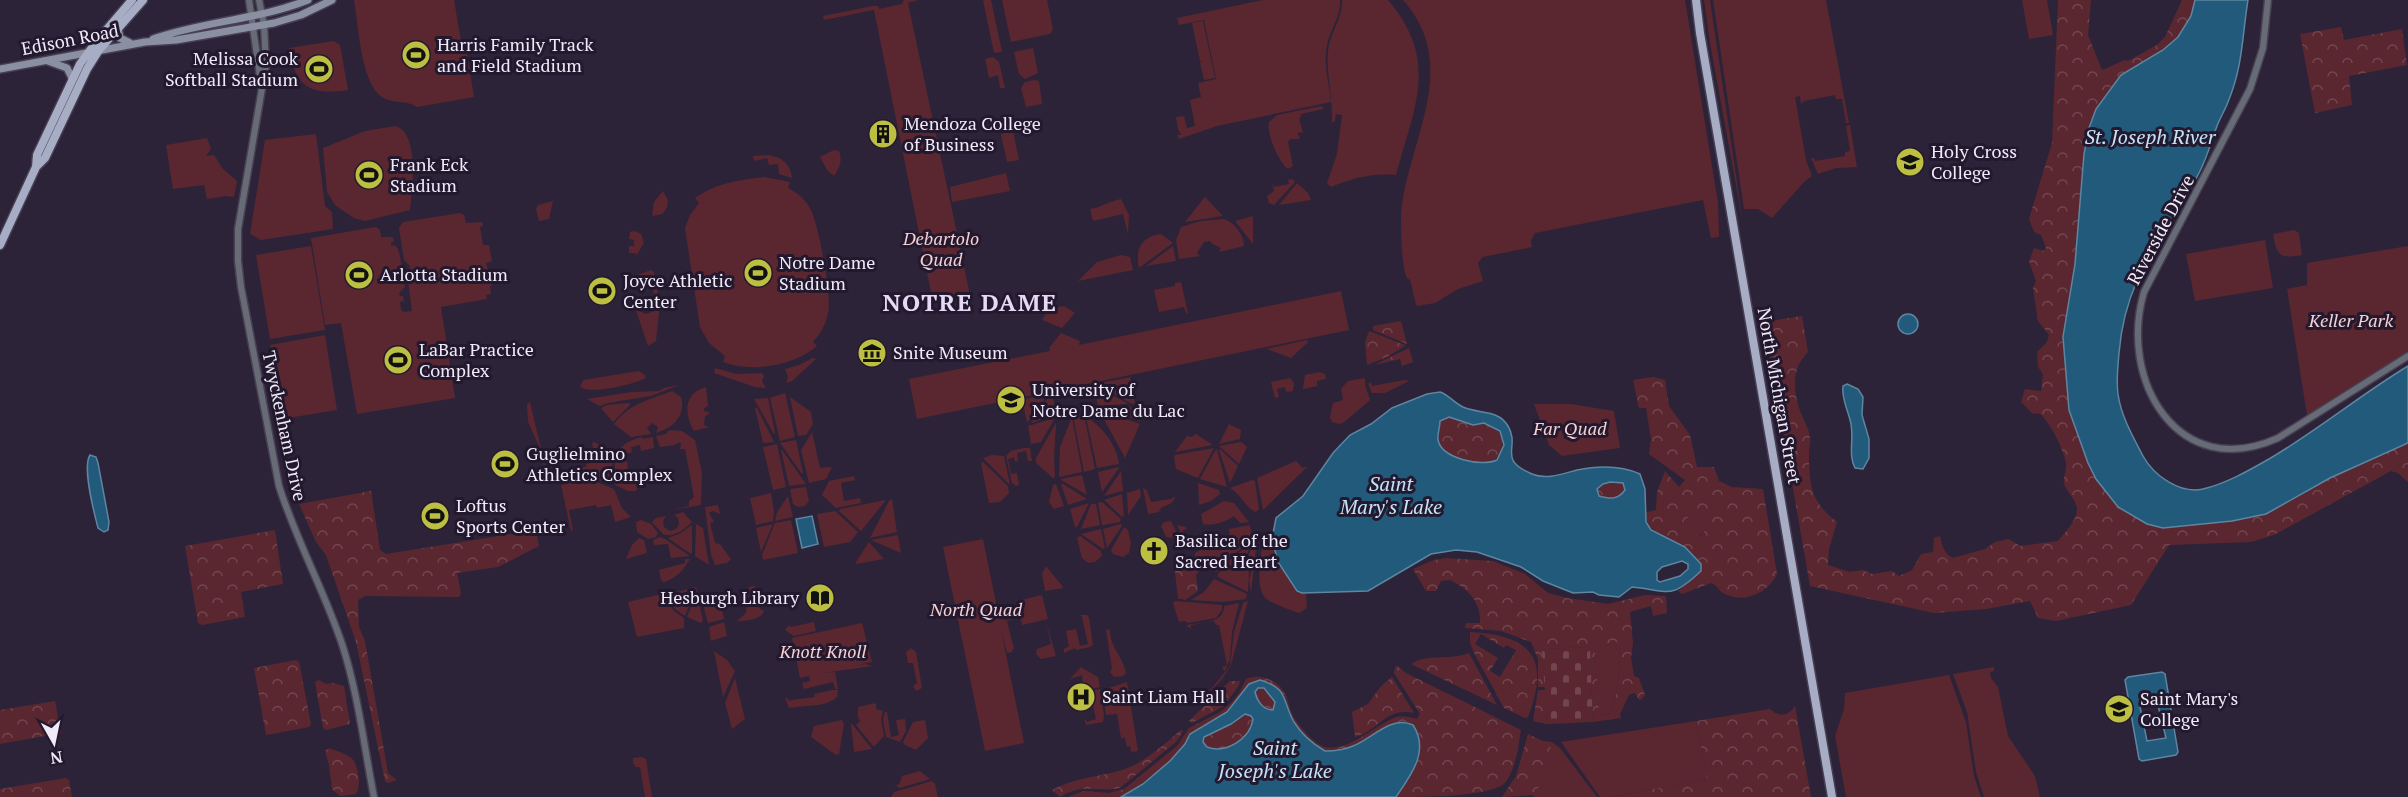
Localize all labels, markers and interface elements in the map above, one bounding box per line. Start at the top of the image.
street label: Edison Road [19,18,121,60]
place label: Harris Family Track and Field Stadium [437,32,594,77]
sports icon: Harris Family Track and Field Stadium [400,39,432,71]
place label: Melissa Cook Softball Stadium [165,46,299,91]
sports icon: Melissa Cook Softball Stadium [303,53,335,85]
place label: Mendoza College of Business [904,111,1041,156]
building icon: Mendoza College of Business [867,118,899,150]
water label: St. Joseph River [2084,123,2217,150]
place label: Holy Cross College [1931,139,2017,184]
school or university icon: Holy Cross College [1894,146,1926,178]
place label: Frank Eck Stadium [390,152,469,197]
sports icon: Frank Eck Stadium [353,159,385,191]
street label: Riverside Drive [2121,170,2199,289]
park label: Debartolo Quad [902,226,979,271]
place label: Notre Dame Stadium [779,250,875,295]
sports icon: Notre Dame Stadium [742,257,774,289]
sports icon: Arlotta Stadium [343,259,375,291]
place label: Arlotta Stadium [380,262,508,286]
place label: Joyce Athletic Center [623,268,732,313]
sports icon: Joyce Athletic Center [586,275,618,307]
district label: NOTRE DAME [882,286,1058,318]
street label: North Michigan Street [1753,306,1807,486]
park label: Keller Park [2308,308,2393,332]
place label: LaBar Practice Complex [419,337,534,382]
museum icon: Snite Museum [856,337,888,369]
place label: Snite Museum [893,340,1008,364]
sports icon: LaBar Practice Complex [382,344,414,376]
street label: Twyckenham Drive [257,348,313,503]
place label: University of Notre Dame du Lac [1032,377,1185,422]
school or university icon: University of Notre Dame du Lac [995,384,1027,416]
park label: Far Quad [1532,416,1607,440]
place label: Guglielmino Athletics Complex [526,441,673,486]
sports icon: Guglielmino Athletics Complex [489,448,521,480]
water label: Saint Mary's Lake [1339,470,1442,520]
place label: Loftus Sports Center [456,493,565,538]
sports icon: Loftus Sports Center [419,500,451,532]
place label: Basilica of the Sacred Heart [1175,528,1288,573]
church icon: Basilica of the Sacred Heart [1138,535,1170,567]
library icon: Hesburgh Library [804,582,836,614]
place label: Hesburgh Library [660,585,800,609]
park label: North Quad [929,597,1022,621]
park label: Knott Knoll [779,639,866,663]
hospital icon: Saint Liam Hall [1065,681,1097,713]
place label: Saint Liam Hall [1102,684,1225,708]
place label: Saint Mary's College [2140,686,2238,731]
school or university icon: Saint Mary's College [2103,693,2135,725]
north arrow [24,713,84,773]
water label: Saint Joseph's Lake [1217,734,1332,784]
text: N [49,746,64,770]

